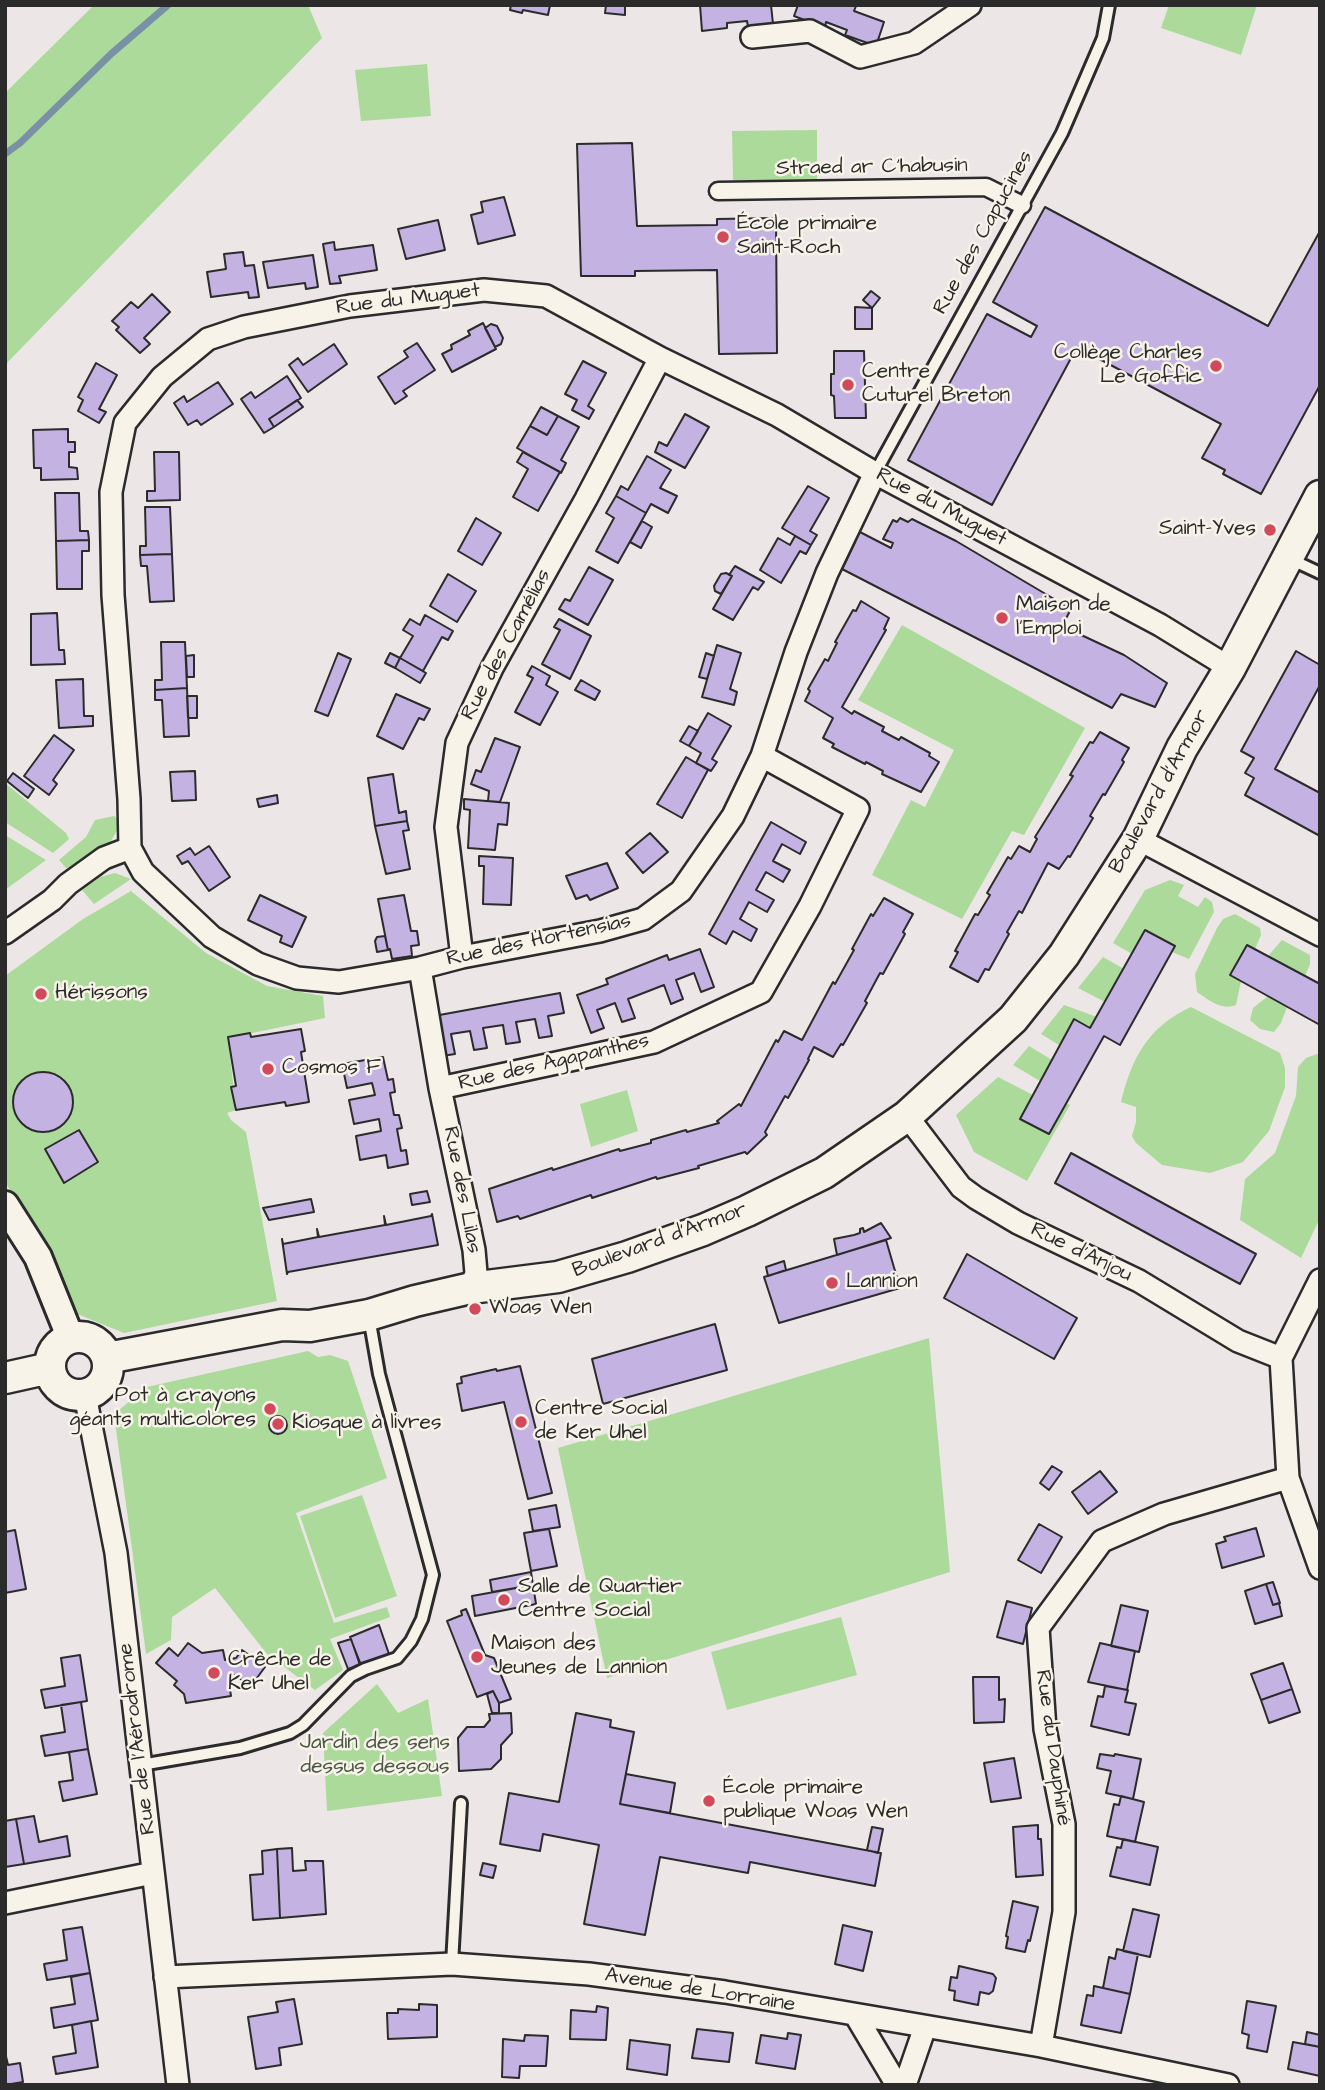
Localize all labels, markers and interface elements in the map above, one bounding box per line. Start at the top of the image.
street label: Rue des Capucines [929,147,1039,319]
street label: Straed ar C'habusin [776,154,968,182]
place label: École primaire Saint-Roch [737,212,877,262]
marker: École primaire Saint-Roch [715,229,731,245]
street label: Rue du Muguet [335,279,481,321]
place label: Collège Charles Le Goffic [1054,341,1202,391]
marker: Collège Charles Le Goffic [1208,358,1224,374]
place label: Centre Cuturel Breton [862,360,1010,410]
marker: Centre Cuturel Breton [840,377,856,393]
street label: Rue du Muguet [871,463,1011,553]
place label: Saint-Yves [1159,517,1256,543]
marker: Saint-Yves [1262,522,1278,538]
street label: Rue des Camélias [457,565,557,725]
place label: Maison de l'Emploi [1016,593,1111,643]
marker: Maison de l'Emploi [994,610,1010,626]
street label: Boulevard d'Armor [1105,706,1215,878]
street label: Rue des Hortensias [444,909,634,973]
place label: Hérissons [55,981,148,1007]
marker: Hérissons [33,986,49,1002]
street label: Rue des Agapanthes [456,1029,652,1097]
place label: Cosmos F [282,1056,381,1082]
marker: Cosmos F [260,1061,276,1077]
street label: Rue des Lilas [436,1124,486,1256]
street label: Boulevard d'Armor [570,1198,750,1284]
street label: Rue d'Anjou [1026,1218,1136,1288]
place label: Lannion [846,1270,918,1296]
marker: Lannion [824,1275,840,1291]
place label: Woas Wen [489,1296,592,1322]
marker: Woas Wen [467,1301,483,1317]
place label: Pot à crayons géants multicolores [70,1384,256,1434]
place label: Centre Social de Ker Uhel [535,1397,667,1447]
marker: Pot à crayons géants multicolores [262,1401,278,1417]
place label: Kiosque à livres [292,1411,441,1437]
marker: Centre Social de Ker Uhel [513,1414,529,1430]
marker: Kiosque à livres [270,1416,286,1432]
place label: Salle de Quartier Centre Social [518,1575,682,1625]
marker: Salle de Quartier Centre Social [496,1592,512,1608]
place label: Maison des Jeunes de Lannion [491,1632,667,1682]
street label: Rue de l'Aérodrome [114,1642,162,1836]
place label: Crêche de Ker Uhel [228,1648,331,1698]
marker: Maison des Jeunes de Lannion [469,1649,485,1665]
marker: Crêche de Ker Uhel [206,1665,222,1681]
street label: Rue du Dauphiné [1029,1668,1075,1828]
park label: Jardin des sens dessus dessous [300,1731,450,1781]
place label: École primaire publique Woas Wen [723,1776,908,1826]
marker: École primaire publique Woas Wen [701,1793,717,1809]
street label: Avenue de Lorraine [603,1964,797,2018]

